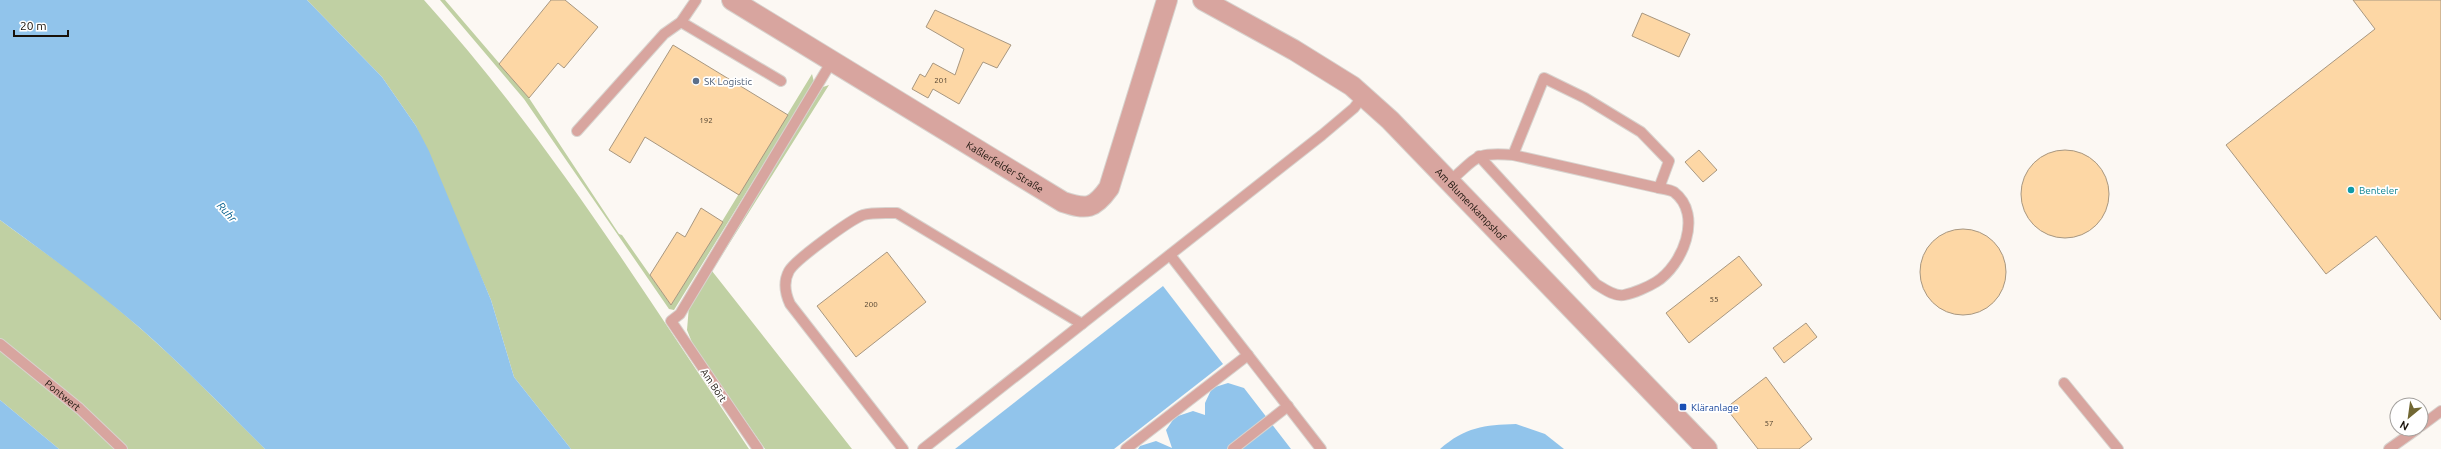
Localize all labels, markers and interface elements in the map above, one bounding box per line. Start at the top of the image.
scale bar [14,12,68,38]
text: 20 m [20,19,47,32]
marker: SK Logistic [691,76,701,86]
place label: SK Logistic [704,76,752,87]
house number: 201 [934,76,948,85]
house number: 192 [699,116,713,125]
street label: Kaßlerfelder Straße [964,139,1045,195]
street label: Am Blumenkampshof [1433,166,1508,243]
marker: Benteler [2346,185,2356,195]
place label: Benteler [2359,185,2398,196]
water label: Ruhr [215,199,240,225]
house number: 55 [1709,295,1719,304]
house number: 200 [864,300,878,309]
street label: Am Bört [699,367,729,404]
street label: Pontwert [43,378,83,413]
north arrow [2389,397,2429,437]
marker: Kläranlage [1678,402,1688,412]
place label: Kläranlage [1691,402,1739,413]
house number: 57 [1764,419,1774,428]
text: N [2398,419,2411,433]

